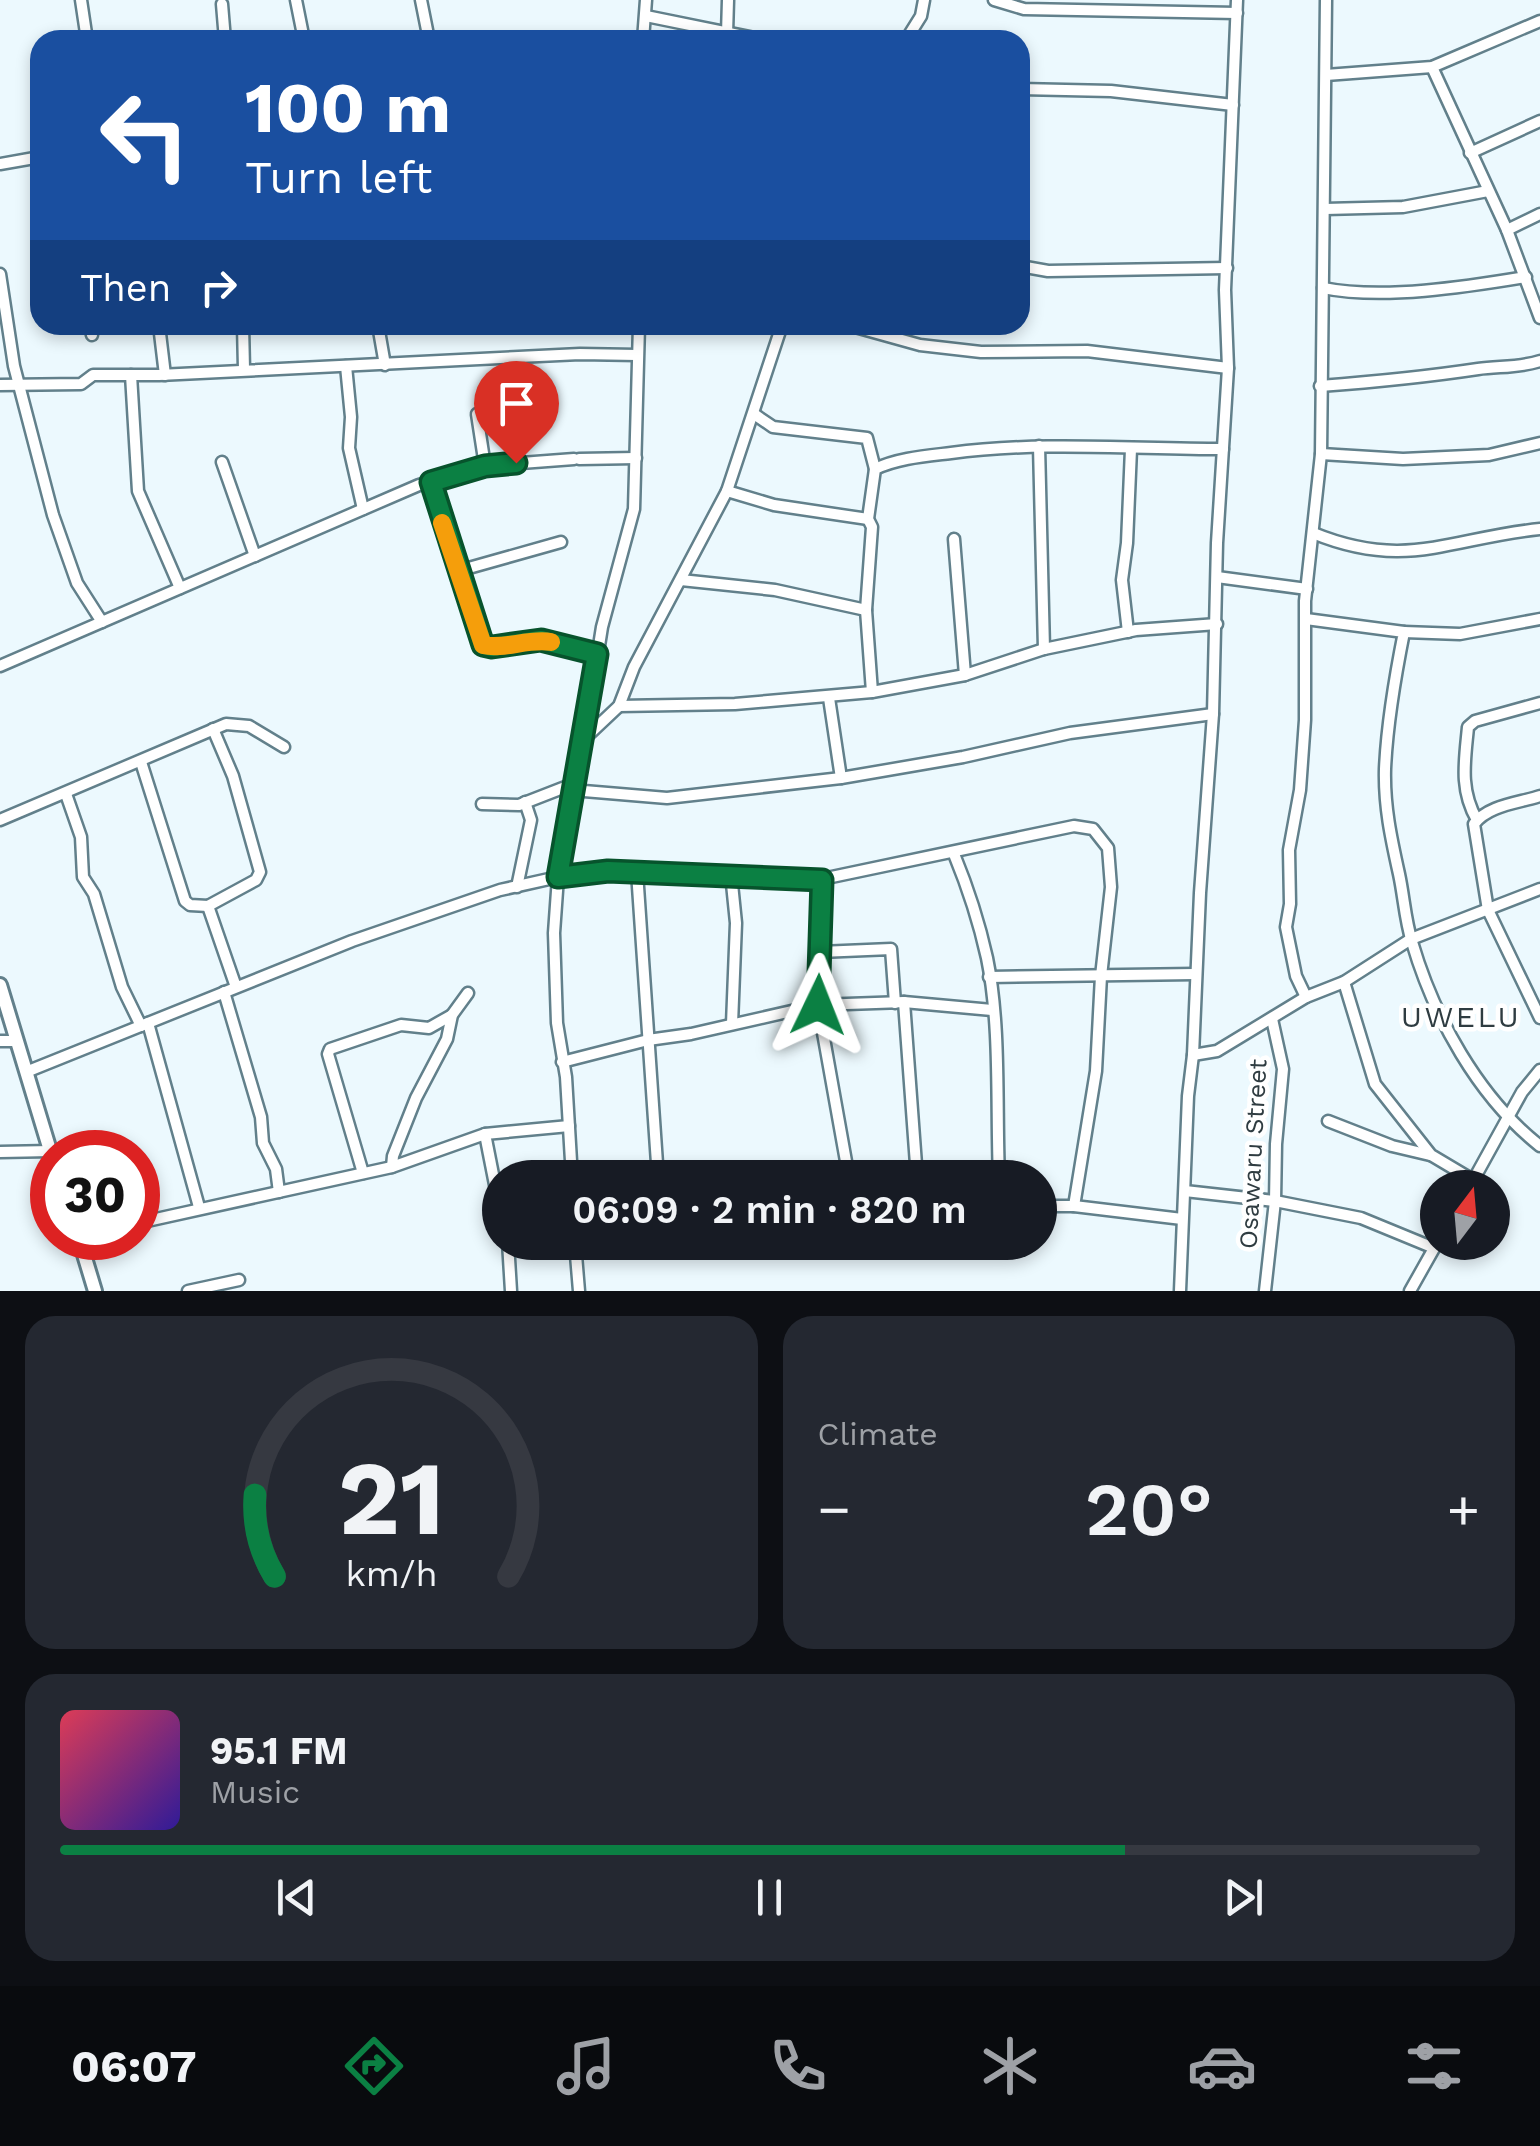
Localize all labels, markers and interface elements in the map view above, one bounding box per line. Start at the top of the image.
text: 100 m [245,67,451,149]
icon: left [80,70,210,200]
text: Turn left [245,151,432,204]
icon: right [191,260,246,315]
text: Then [80,266,171,310]
pin [474,361,559,464]
icon: arrive [489,376,544,431]
position arrow [766,953,870,1057]
district label: UWELU [1401,999,1521,1034]
street label: Osawaru Street [1234,1058,1272,1250]
speed limit sign: 30 [30,1130,160,1260]
north arrow [1420,1170,1510,1260]
map controls [1420,1170,1510,1260]
text: 06:09 · 2 min · 820 m [572,1188,967,1232]
text: Climate [818,1415,938,1453]
text: 21 [338,1437,445,1559]
text: 20° [1085,1465,1213,1553]
text: − [818,1477,851,1541]
text: + [1447,1477,1480,1541]
text: km/h [345,1553,437,1595]
text: 95.1 FM [210,1729,348,1773]
text: Music [210,1773,300,1811]
icon: previous [269,1870,324,1925]
icon: pause [742,1870,797,1925]
icon: next [1216,1870,1271,1925]
icon: directions [339,2031,409,2101]
icon: music [551,2031,621,2101]
icon: phone [763,2031,833,2101]
icon: climate [975,2031,1045,2101]
icon: car [1187,2031,1257,2101]
icon: filters [1399,2031,1469,2101]
text: 06:07 [71,2040,197,2093]

